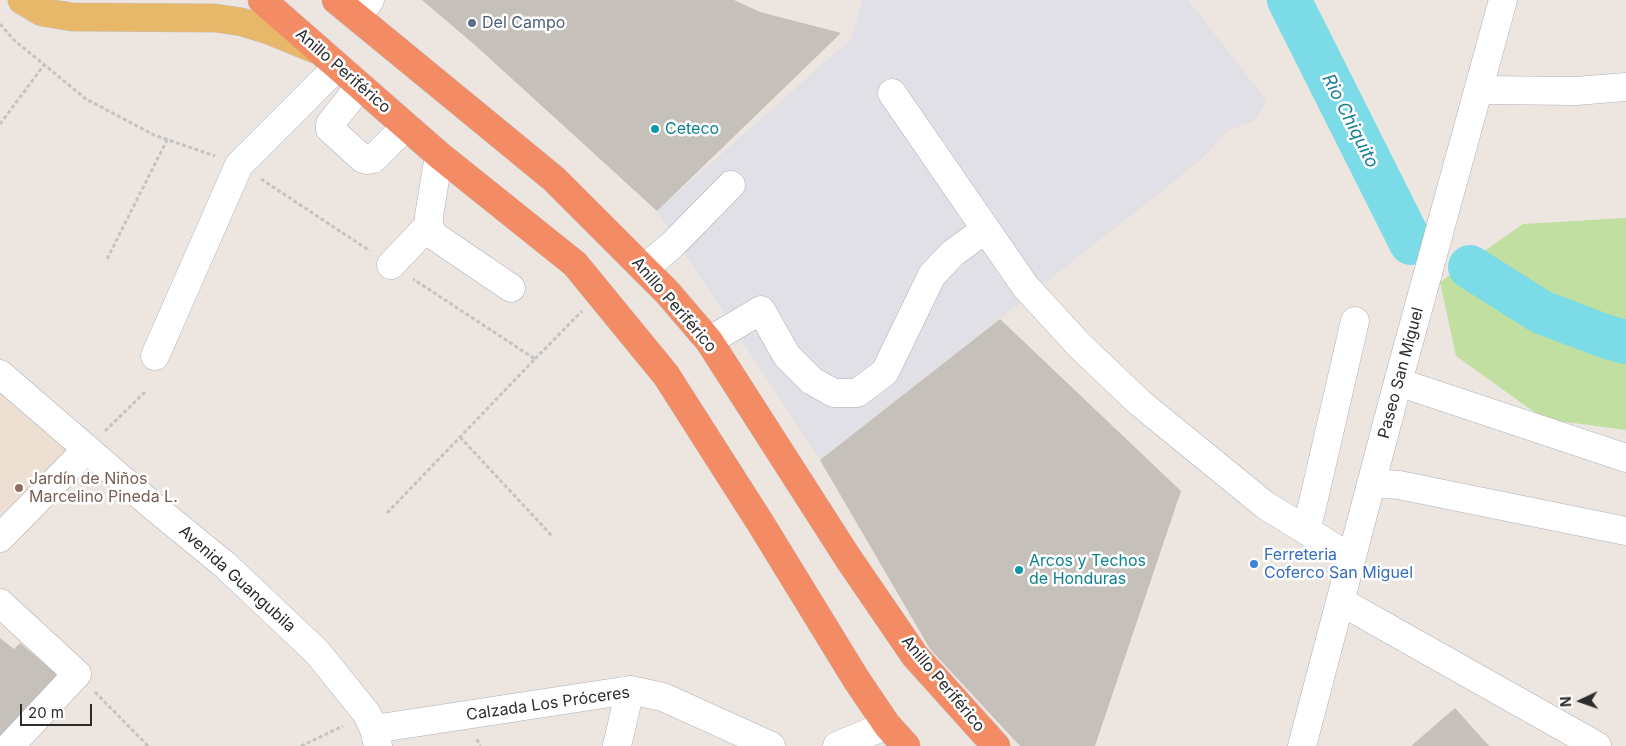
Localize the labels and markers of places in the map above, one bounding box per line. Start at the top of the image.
place label: Del Campo [482,13,565,33]
marker: Del Campo [466,17,478,29]
place label: Ceteco [665,119,719,139]
marker: Ceteco [649,123,661,135]
place label: Jardín de Niños Marcelino Pineda L. [29,469,178,507]
marker: Jardín de Niños Marcelino Pineda L. [13,482,25,494]
place label: Ferreteria Coferco San Miguel [1264,545,1413,583]
place label: Arcos y Techos de Honduras [1029,551,1146,589]
marker: Ferreteria Coferco San Miguel [1248,558,1260,570]
marker: Arcos y Techos de Honduras [1013,564,1025,576]

